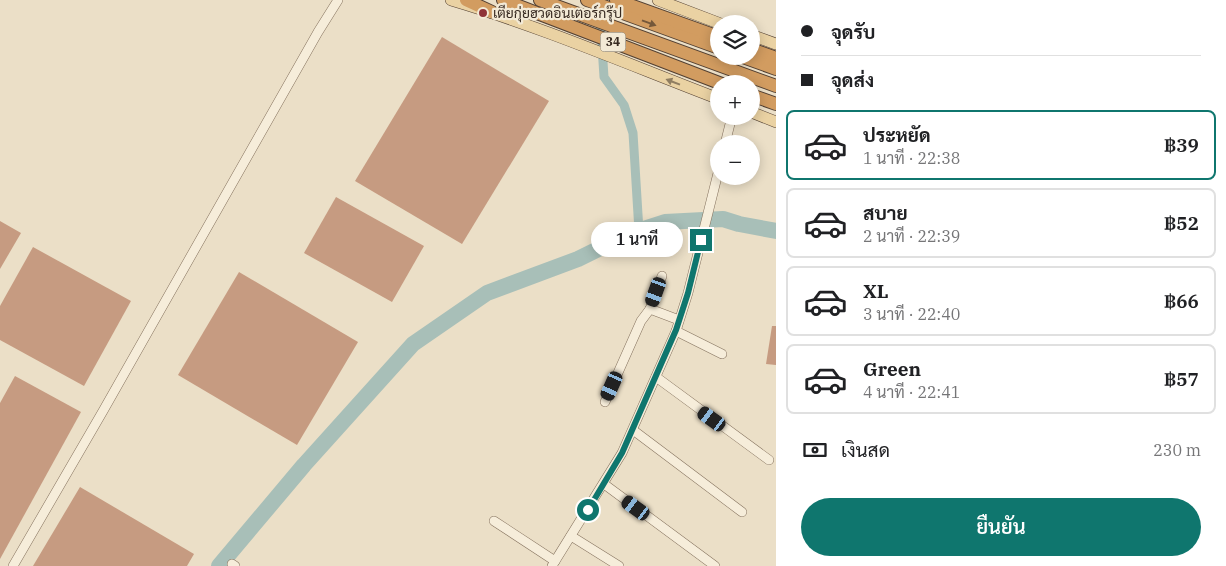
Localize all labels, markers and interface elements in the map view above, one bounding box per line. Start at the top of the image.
place label: เตียกุ่ยฮวดอินเตอร์กรุ๊ป [493,4,622,23]
marker: เตียกุ่ยฮวดอินเตอร์กรุ๊ป [477,7,489,19]
map controls [710,15,760,185]
button: layers [710,15,760,65]
one-way arrow [642,19,657,27]
text: จุดรับ [831,20,875,44]
road number: 34 [600,32,626,52]
text: จุดส่ง [831,68,874,92]
button: + [710,75,760,125]
one-way arrow [665,78,680,86]
icon: car [803,123,848,168]
text: ประหยัด [863,123,931,147]
text: ฿39 [1164,133,1199,157]
button: − [710,135,760,185]
text: 1 นาที · 22:38 [863,148,960,168]
icon: car [803,201,848,246]
text: สบาย [863,201,908,225]
text: ฿52 [1164,211,1199,235]
callout: 1 นาที [591,222,684,258]
text: 2 นาที · 22:39 [863,226,960,246]
text: 1 นาที [616,229,658,249]
route end [690,229,712,251]
car [643,275,668,309]
icon: car [803,279,848,324]
text: XL [863,279,889,303]
text: ฿66 [1164,289,1199,313]
text: 3 นาที · 22:40 [863,304,960,324]
icon: car [803,357,848,402]
text: Green [863,357,921,381]
text: ฿57 [1164,367,1199,391]
car [599,369,624,403]
text: 4 นาที · 22:41 [863,382,960,402]
car [695,404,728,434]
icon: cash [801,436,829,464]
text: เงินสด [841,438,890,462]
text: 230 m [1153,440,1201,460]
car [619,493,652,523]
button: ยืนยัน [801,498,1201,556]
route start [577,499,599,521]

